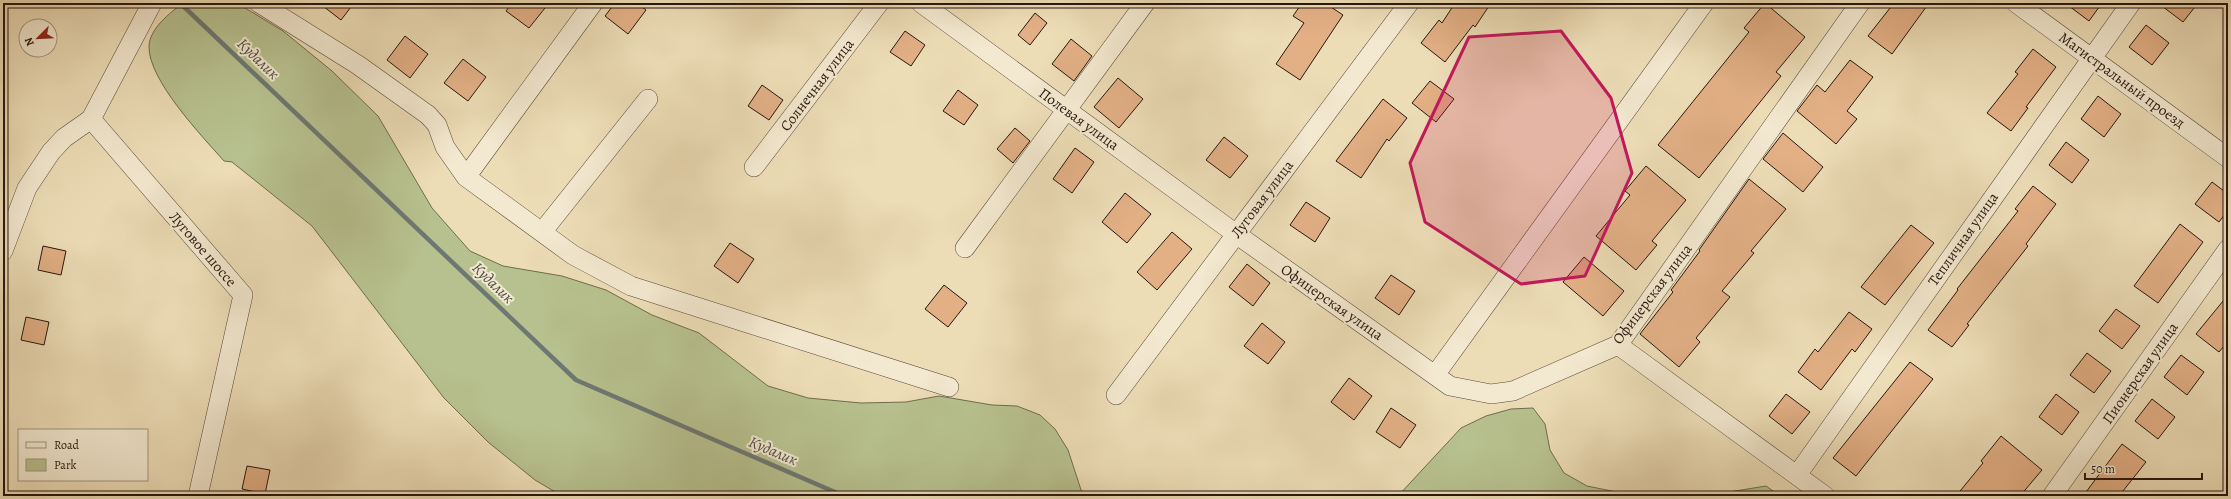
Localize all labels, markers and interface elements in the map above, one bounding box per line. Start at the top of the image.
north arrow [18,18,58,58]
street label: Магистральный проезд [2055,27,2189,133]
water label: Кудалик [232,33,284,85]
text: N [21,35,38,49]
street label: Солнечная улица [776,35,858,135]
street label: Полевая улица [1035,83,1123,155]
street label: Луговая улица [1226,156,1298,242]
street label: Тепличная улица [1923,188,2003,290]
street label: Луговое шоссе [165,207,241,291]
street label: Офицерская улица [1608,240,1696,348]
water label: Кудалик [467,257,519,309]
street label: Офицерская улица [1277,259,1387,345]
street label: Пионерская улица [2097,318,2183,428]
legend [18,429,148,481]
water label: Кудалик [745,431,801,471]
text: Road [54,437,80,453]
scale bar [2085,455,2202,481]
text: Park [54,457,77,473]
text: 50 m [2091,461,2115,477]

